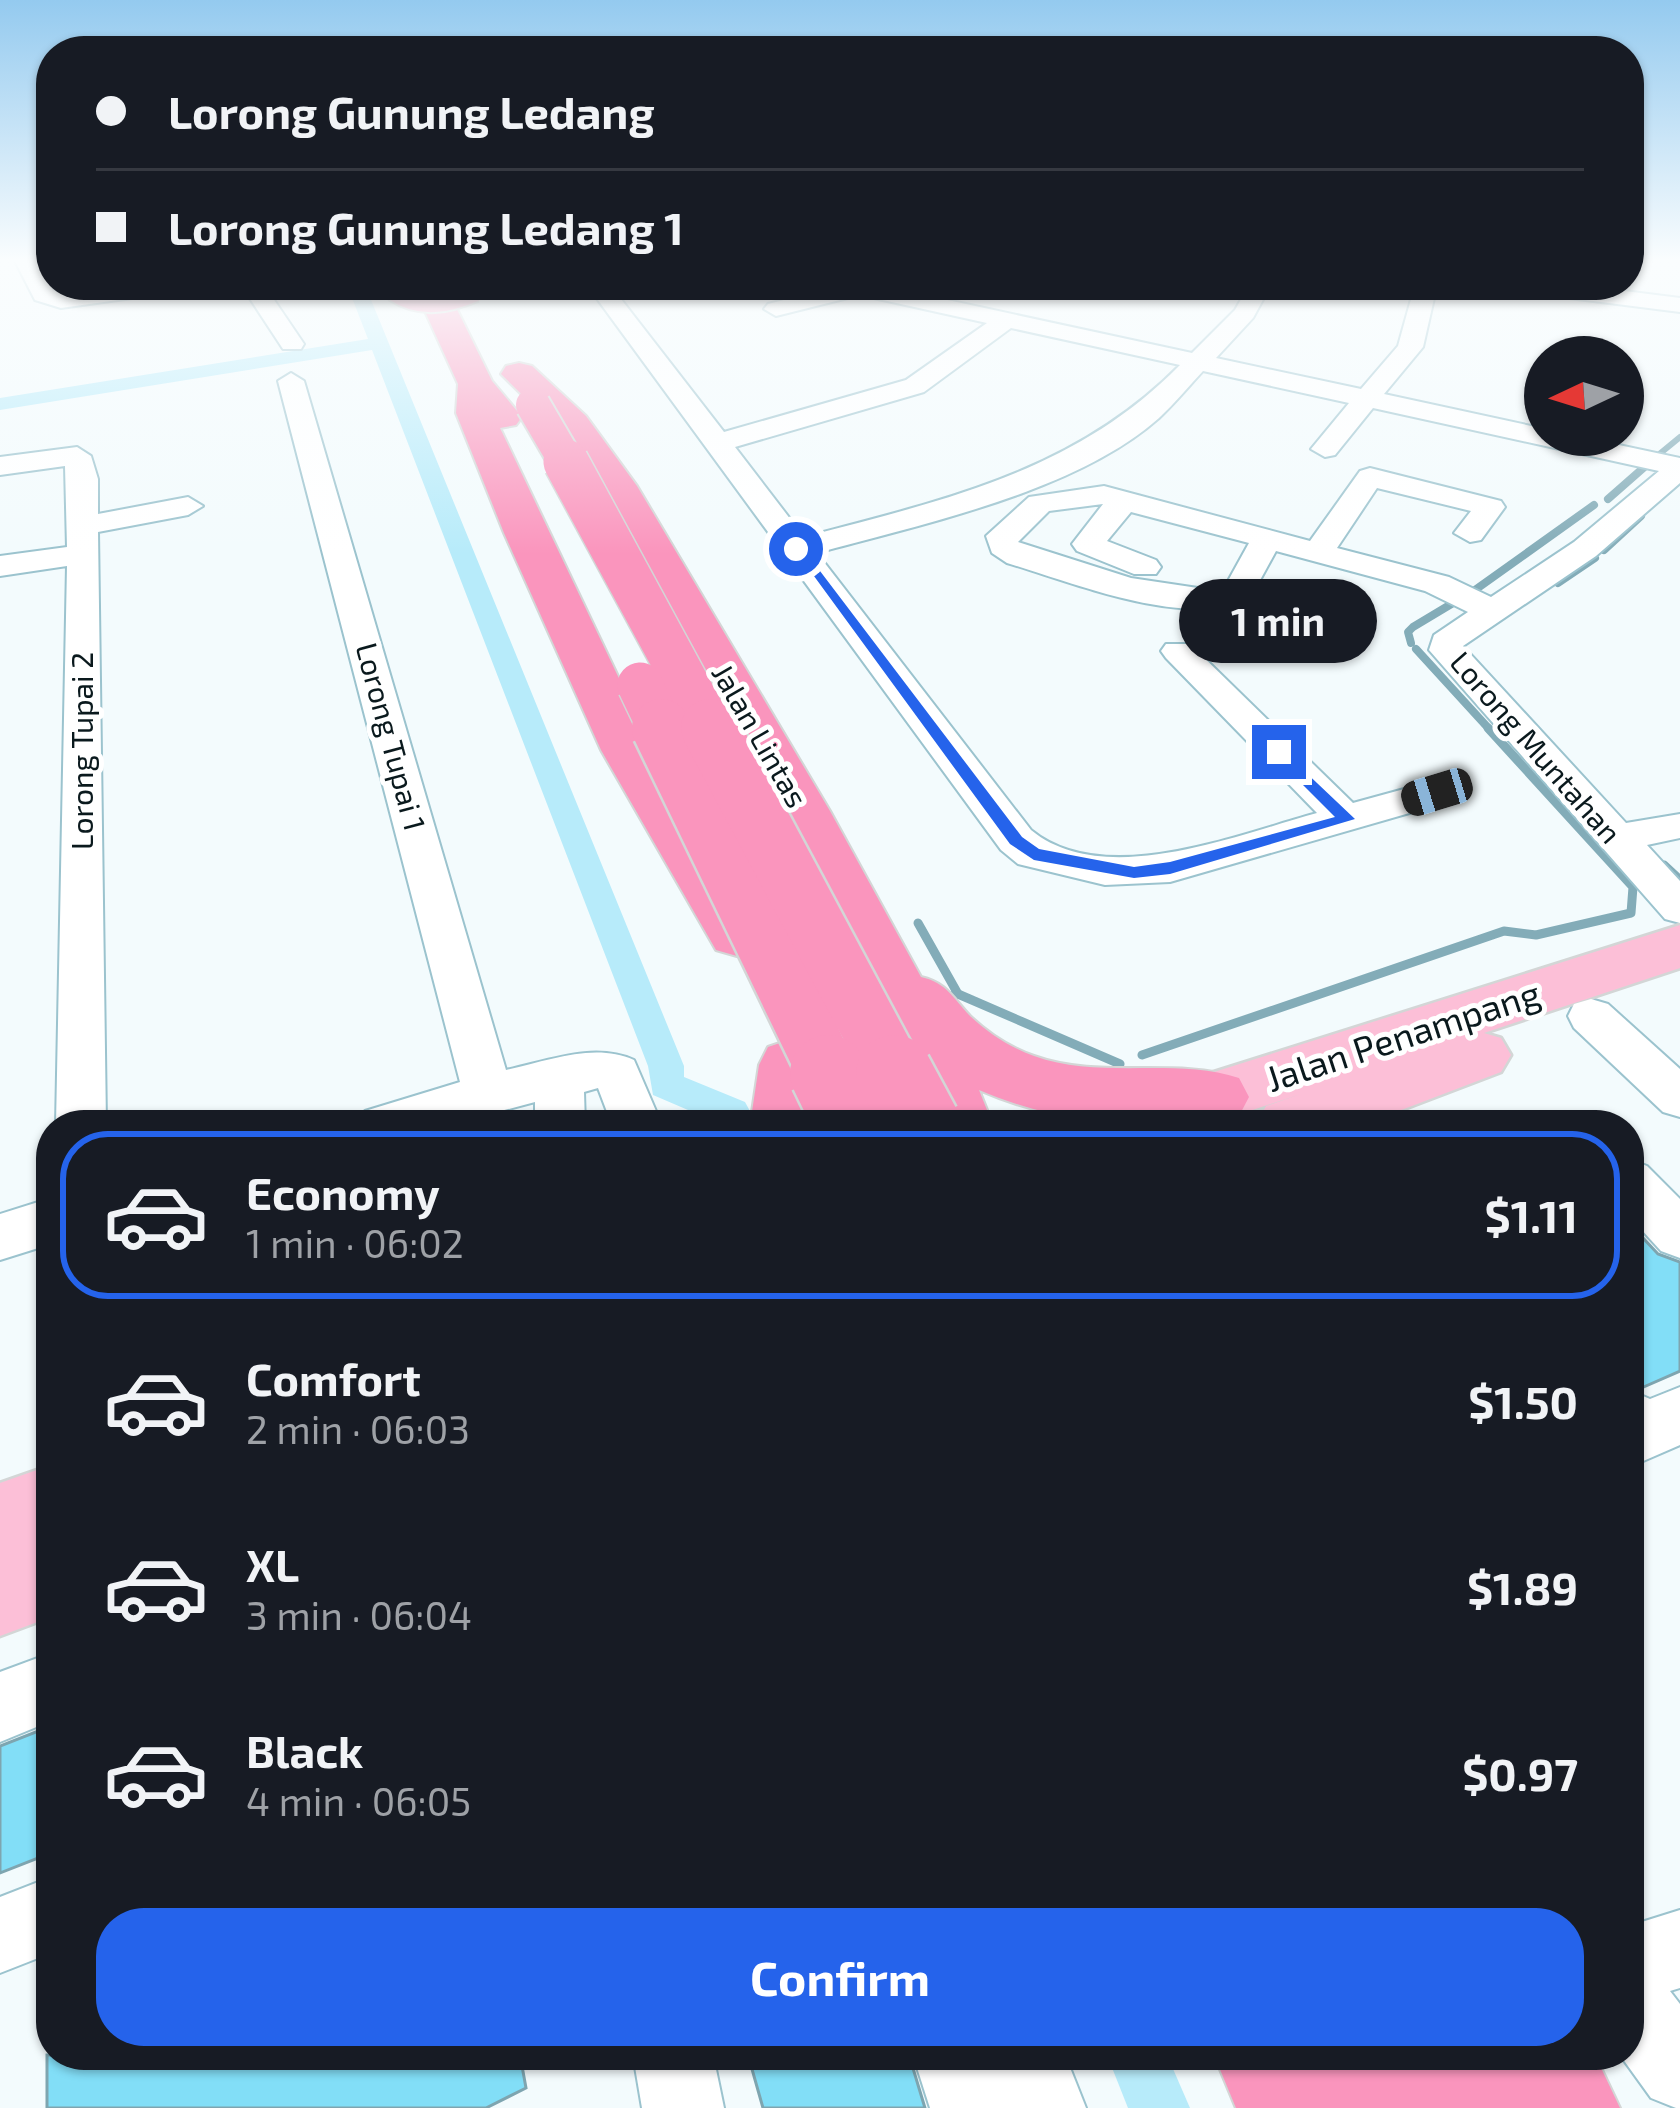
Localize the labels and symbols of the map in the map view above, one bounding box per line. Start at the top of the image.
north arrow [1524,336,1644,456]
route start [769,522,823,576]
callout: 1 min [1180,578,1378,662]
street label: Lorong Tupai 1 [350,639,434,834]
street label: Lorong Muntahan [1444,644,1629,850]
street label: Lorong Tupai 2 [63,652,99,850]
street label: Jalan Lintas [705,657,816,813]
route end [1252,725,1306,779]
car [1397,764,1477,820]
street label: Jalan Penampang [1260,970,1545,1099]

